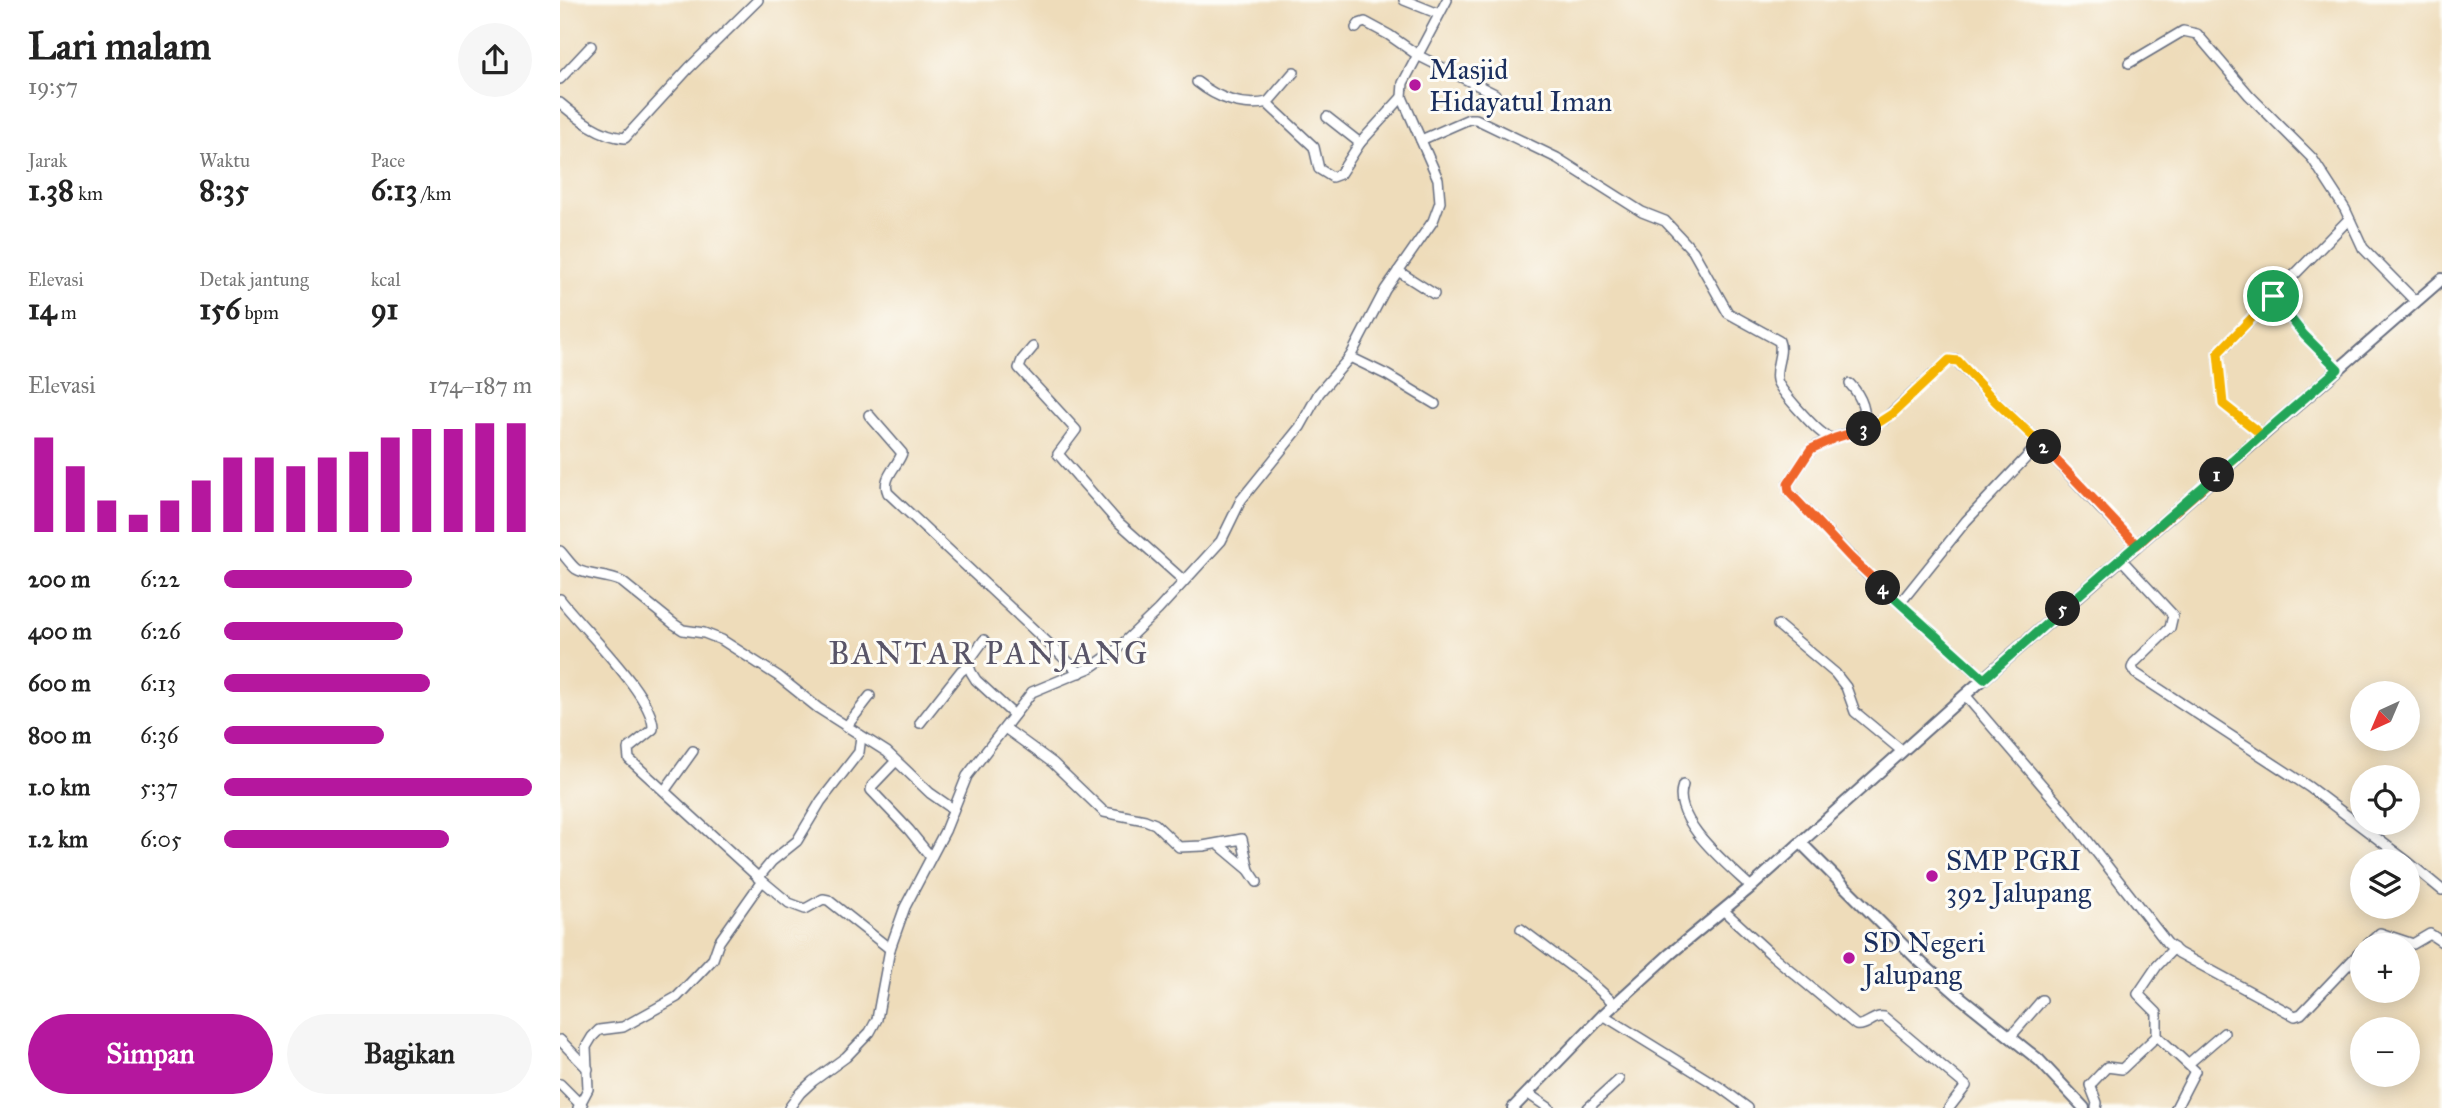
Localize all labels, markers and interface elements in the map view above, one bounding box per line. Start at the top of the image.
text: Lari malam [28,23,211,69]
button: share [458,23,532,97]
place label: Masjid Hidayatul Iman [1429,52,1612,119]
text: 19:57 [28,72,78,100]
marker: Masjid Hidayatul Iman [1407,77,1423,93]
text: Jarak [28,149,67,172]
text: Waktu [199,149,250,172]
text: Pace [371,149,405,172]
text: 1.38 [28,172,74,208]
text: 8:35 [199,172,249,208]
text: 6:13 [371,172,417,208]
text: km [74,182,103,205]
text: /km [417,182,451,205]
pin [2243,266,2303,326]
text: Elevasi [28,268,84,291]
text: Detak jantung [199,268,309,291]
text: kcal [371,268,401,291]
icon: arrive [2254,277,2292,315]
text: 14 [28,291,57,327]
text: 156 [199,291,240,327]
text: 91 [371,291,398,327]
text: m [57,301,77,324]
text: bpm [240,301,279,324]
text: Elevasi [28,371,96,399]
text: 174–187 m [428,371,532,399]
pin: 3 [1846,412,1882,446]
text: 3 [1860,417,1867,440]
pin: 2 [2026,430,2062,464]
text: 2 [2039,435,2048,458]
pin: 1 [2200,458,2234,492]
text: 1 [2213,463,2220,486]
text: 200 m [28,565,90,593]
text: 6:22 [140,565,180,593]
pin: 4 [1866,570,1900,606]
text: 4 [1877,576,1888,599]
pin: 5 [2046,592,2080,626]
text: 5 [2058,597,2067,620]
text: 400 m [28,617,92,645]
text: 6:26 [140,617,181,645]
district label: BANTAR PANJANG [829,634,1149,673]
text: 600 m [28,669,91,697]
text: 6:13 [140,669,176,697]
north arrow [2350,681,2420,751]
map controls [2350,681,2420,1087]
text: 800 m [28,721,91,749]
text: 6:36 [140,721,179,749]
button: locate [2350,765,2420,835]
text: 1.0 km [28,773,90,801]
text: 5:37 [140,773,178,801]
text: 1.2 km [28,825,88,853]
text: 6:05 [140,825,182,853]
place label: SMP PGRI 392 Jalupang [1946,843,2092,910]
button: layers [2350,849,2420,919]
marker: SMP PGRI 392 Jalupang [1924,868,1940,884]
place label: SD Negeri Jalupang [1860,925,1985,992]
button: + [2350,933,2420,1003]
marker: SD Negeri Jalupang [1841,950,1857,966]
button: Simpan [28,1014,273,1094]
button: Bagikan [287,1014,532,1094]
button: − [2350,1017,2420,1087]

